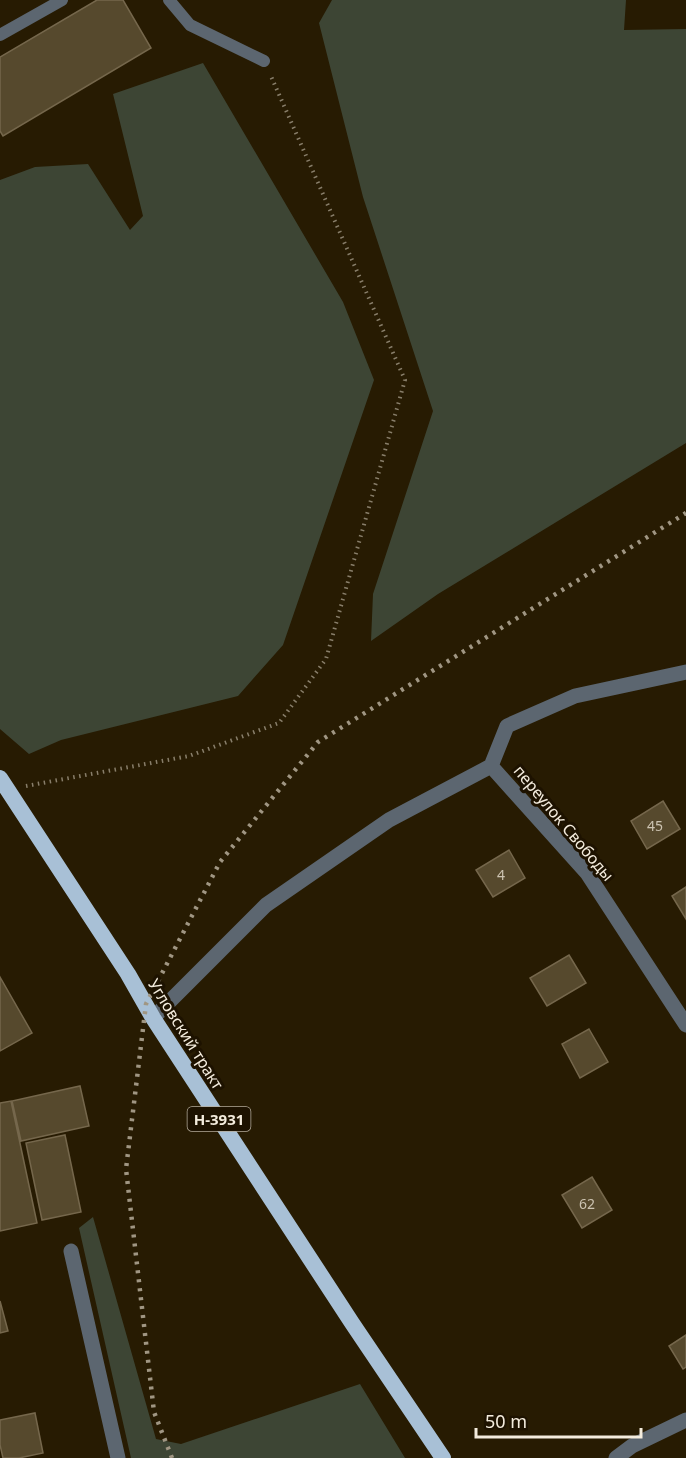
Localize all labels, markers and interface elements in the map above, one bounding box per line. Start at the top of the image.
street label: переулок Свободы [509,760,619,886]
house number: 45 [647,816,663,835]
house number: 4 [497,865,505,884]
street label: Угловский тракт [143,975,229,1094]
road number: Н-3931 [188,1107,250,1131]
house number: 62 [579,1194,595,1213]
scale bar [476,1401,641,1439]
text: 50 m [485,1409,527,1433]

